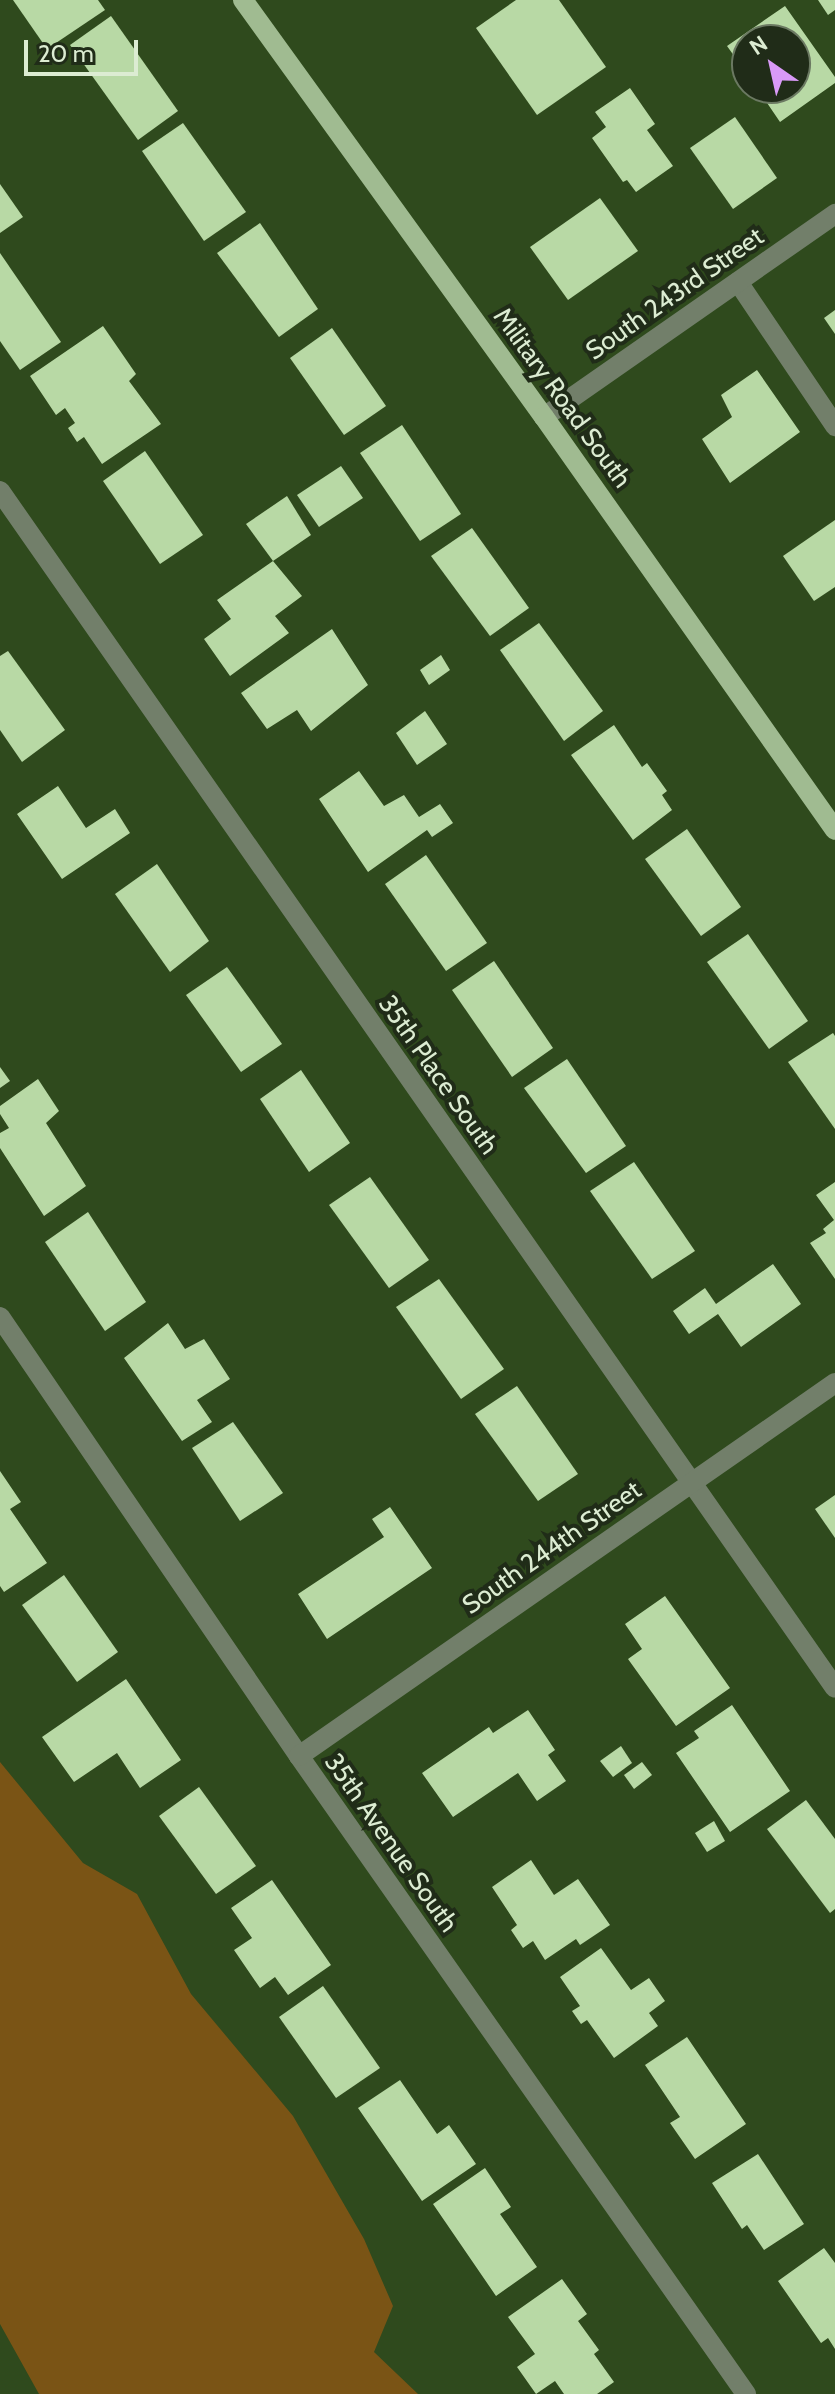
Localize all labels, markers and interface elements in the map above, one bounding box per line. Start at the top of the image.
scale bar [28,24,142,74]
north arrow [731,24,811,104]
text: N [744,30,772,61]
text: 20 m [38,39,94,68]
street label: South 243rd Street [580,221,770,367]
street label: Military Road South [486,302,638,494]
street label: 35th Place South [372,989,504,1161]
street label: South 244th Street [457,1475,647,1621]
street label: 35th Avenue South [318,1748,464,1938]

